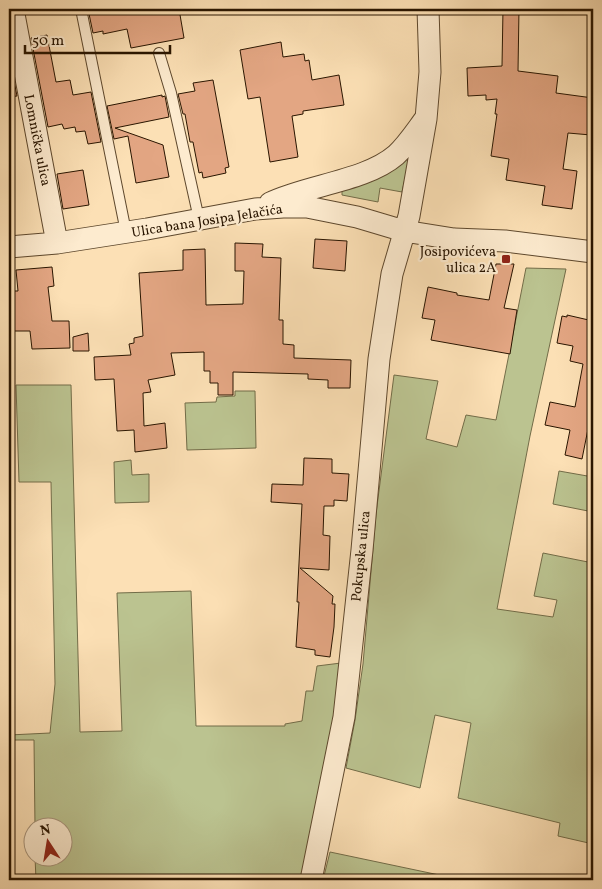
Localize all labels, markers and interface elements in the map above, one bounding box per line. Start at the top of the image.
scale bar [25,22,170,54]
text: 50 m [32,31,64,52]
street label: Lomnička ulica [18,93,55,188]
street label: Ulica bana Josipa Jelačića [130,200,284,243]
place label: Josipovićeva ulica 2A [420,243,496,278]
marker: Josipovićeva ulica 2A [500,253,512,265]
street label: Pokupska ulica [347,510,376,603]
north arrow [22,816,72,866]
text: N [39,820,53,841]

